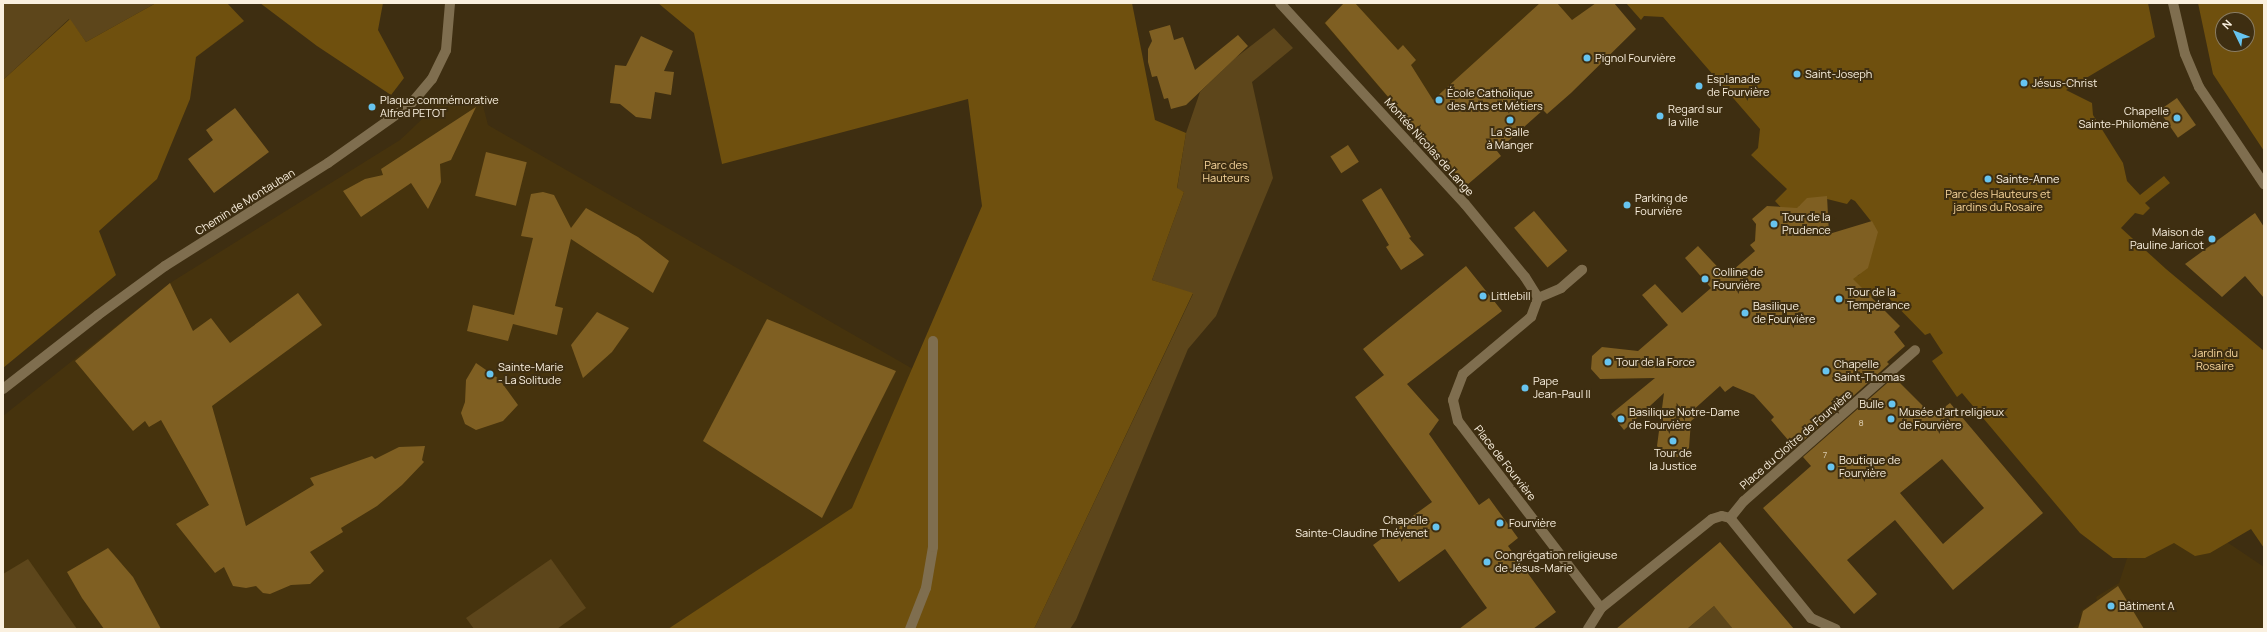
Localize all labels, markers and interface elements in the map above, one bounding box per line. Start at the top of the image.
north arrow [2215,12,2255,52]
text: N [2218,16,2235,32]
place label: Pignol Fourvière [1595,51,1676,65]
marker: Pignol Fourvière [1582,53,1592,63]
place label: Saint-Joseph [1805,67,1872,81]
marker: Saint-Joseph [1792,69,1802,79]
place label: Esplanade de Fourvière [1707,73,1769,99]
place label: Jésus-Christ [2032,76,2097,90]
marker: Jésus-Christ [2019,78,2029,88]
marker: Esplanade de Fourvière [1694,81,1704,91]
place label: École Catholique des Arts et Métiers [1447,87,1543,113]
place label: Plaque commémorative Alfred PETOT [380,94,499,120]
street label: Montée Nicolas de Lange [1382,95,1476,199]
marker: École Catholique des Arts et Métiers [1434,95,1444,105]
marker: Plaque commémorative Alfred PETOT [367,102,377,112]
place label: Regard sur la ville [1668,103,1723,129]
place label: Chapelle Sainte-Philomène [2078,105,2169,131]
marker: Regard sur la ville [1655,111,1665,121]
marker: Chapelle Sainte-Philomène [2172,113,2182,123]
marker: La Salle à Manger [1505,115,1515,125]
place label: La Salle à Manger [1486,126,1534,152]
park label: Parc des Hauteurs [1203,159,1249,185]
street label: Chemin de Montauban [193,166,297,238]
place label: Sainte-Anne [1996,172,2059,186]
marker: Sainte-Anne [1983,174,1993,184]
park label: Parc des Hauteurs et jardins du Rosaire [1945,188,2051,214]
place label: Parking de Fourvière [1635,192,1688,218]
marker: Parking de Fourvière [1622,200,1632,210]
place label: Tour de la Prudence [1782,211,1831,237]
marker: Tour de la Prudence [1769,219,1779,229]
place label: Maison de Pauline Jaricot [2130,226,2204,252]
marker: Maison de Pauline Jaricot [2207,234,2217,244]
place label: Colline de Fourvière [1713,266,1763,292]
marker: Colline de Fourvière [1700,274,1710,284]
place label: Tour de la Tempérance [1847,286,1910,312]
place label: Littlebill [1491,289,1531,303]
marker: Littlebill [1478,291,1488,301]
marker: Tour de la Tempérance [1834,294,1844,304]
place label: Basilique de Fourvière [1753,300,1815,326]
marker: Basilique de Fourvière [1740,308,1750,318]
park label: Jardin du Rosaire [2192,347,2238,373]
place label: Tour de la Force [1616,355,1695,369]
marker: Tour de la Force [1603,357,1613,367]
place label: Chapelle Saint-Thomas [1834,358,1905,384]
place label: Sainte-Marie - La Solitude [498,361,564,387]
marker: Chapelle Saint-Thomas [1821,366,1831,376]
marker: Sainte-Marie - La Solitude [485,369,495,379]
place label: Pape Jean-Paul II [1533,375,1591,401]
marker: Pape Jean-Paul II [1520,383,1530,393]
street label: Place du Cloître de Fourvière [1737,388,1855,492]
place label: Bulle [1859,397,1884,411]
marker: Bulle [1887,399,1897,409]
place label: Basilique Notre-Dame de Fourvière [1629,406,1740,432]
place label: Musée d'art religieux de Fourvière [1899,406,2004,432]
marker: Basilique Notre-Dame de Fourvière [1616,414,1626,424]
marker: Musée d'art religieux de Fourvière [1886,414,1896,424]
house number: 8 [1858,418,1864,428]
street label: Place de Fourvière [1471,423,1539,503]
marker: Tour de la Justice [1668,436,1678,446]
place label: Tour de la Justice [1649,447,1697,473]
house number: 7 [1823,450,1827,460]
place label: Boutique de Fourvière [1839,454,1900,480]
marker: Boutique de Fourvière [1826,462,1836,472]
place label: Chapelle Sainte-Claudine Thévenet [1295,514,1428,540]
place label: Fourvière [1509,516,1556,530]
marker: Fourvière [1494,517,1506,529]
marker: Chapelle Sainte-Claudine Thévenet [1431,522,1441,532]
place label: Congrégation religieuse de Jésus-Marie [1495,549,1617,575]
marker: Congrégation religieuse de Jésus-Marie [1482,557,1492,567]
place label: Bâtiment A [2119,599,2174,613]
marker: Bâtiment A [2106,601,2116,611]

